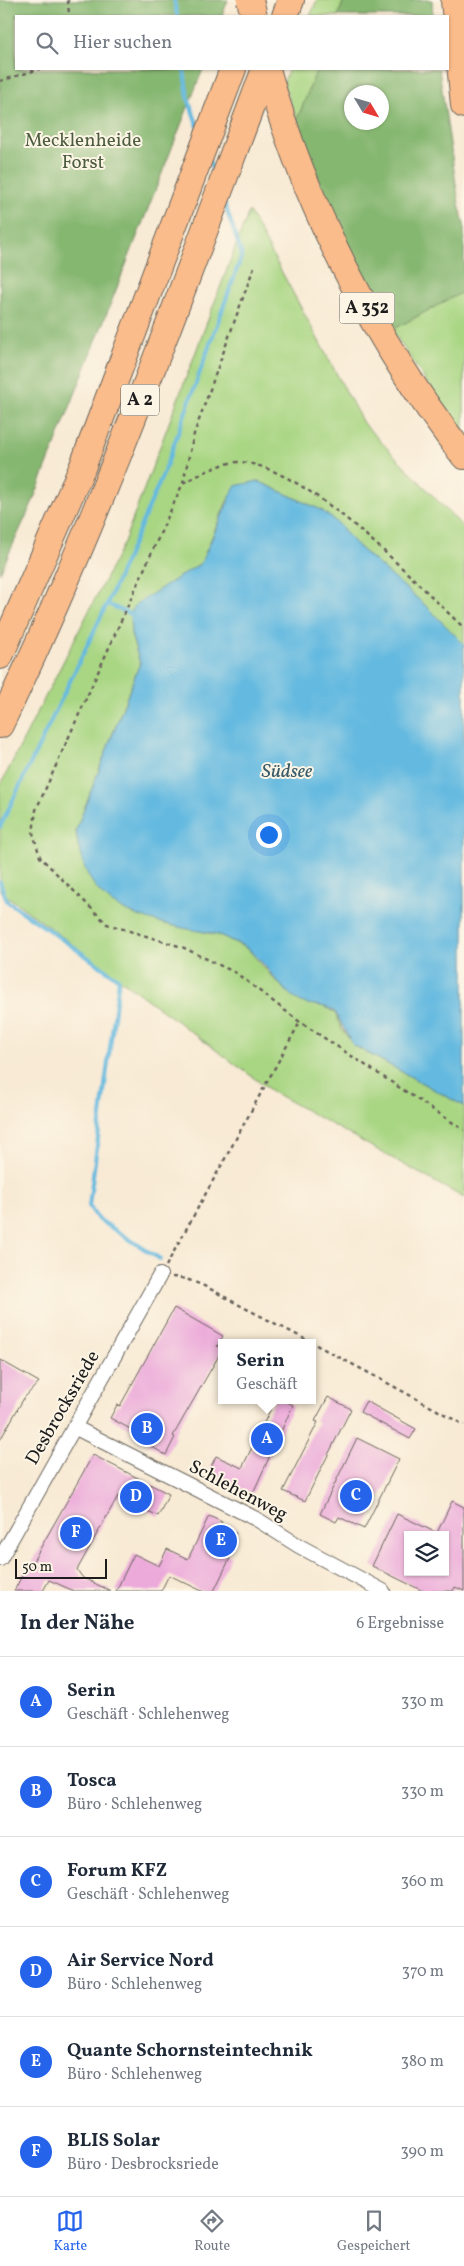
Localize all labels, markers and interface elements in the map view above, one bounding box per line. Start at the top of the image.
search box [15,15,449,70]
icon: search [33,29,61,57]
text: Hier suchen [73,30,172,56]
north arrow [344,85,389,130]
park label: Mecklenheide Forst [25,128,141,176]
road number: A 352 [340,292,394,324]
road number: A 2 [121,384,159,416]
water label: Südsee [262,758,313,786]
your location [256,822,282,848]
popup [218,1339,316,1404]
street label: Desbrocksriede [20,1346,106,1470]
text: Serin [236,1348,285,1374]
text: Geschäft [236,1374,298,1396]
pin: B [131,1410,163,1448]
pin: A [251,1420,283,1458]
street label: Schlehenweg [184,1454,292,1528]
pin: C [340,1477,372,1515]
pin: D [120,1478,152,1516]
pin: F [60,1514,92,1552]
pin: E [205,1522,237,1560]
map controls [404,1531,449,1576]
button: layers [404,1531,449,1576]
scale bar [15,1556,108,1579]
text: 50 m [22,1558,52,1577]
text: In der Nähe [20,1609,135,1638]
text: 6 Ergebnisse [356,1613,444,1635]
text: Serin [67,1678,116,1704]
text: A [30,1691,42,1713]
text: 330 m [401,1691,444,1713]
text: Geschäft · Schlehenweg [67,1704,229,1726]
text: Tosca [67,1768,117,1794]
text: B [31,1781,41,1803]
text: 330 m [401,1781,444,1803]
text: Büro · Schlehenweg [67,1794,202,1816]
text: Forum KFZ [67,1858,167,1884]
text: C [31,1871,41,1893]
text: 360 m [401,1871,444,1893]
text: Geschäft · Schlehenweg [67,1884,229,1906]
text: Air Service Nord [67,1948,214,1974]
text: D [30,1961,42,1983]
text: 370 m [402,1961,444,1983]
text: Büro · Schlehenweg [67,1974,202,1996]
text: Quante Schornsteintechnik [67,2038,313,2064]
text: E [31,2051,41,2073]
text: 380 m [401,2051,444,2073]
text: Büro · Schlehenweg [67,2064,202,2086]
text: BLIS Solar [67,2128,160,2154]
text: F [31,2141,41,2163]
text: 390 m [401,2141,444,2163]
text: Büro · Desbrocksriede [67,2154,219,2176]
tab: Karte [53,2207,87,2256]
tab: Route [194,2207,230,2256]
tab: Gespeichert [337,2207,411,2256]

